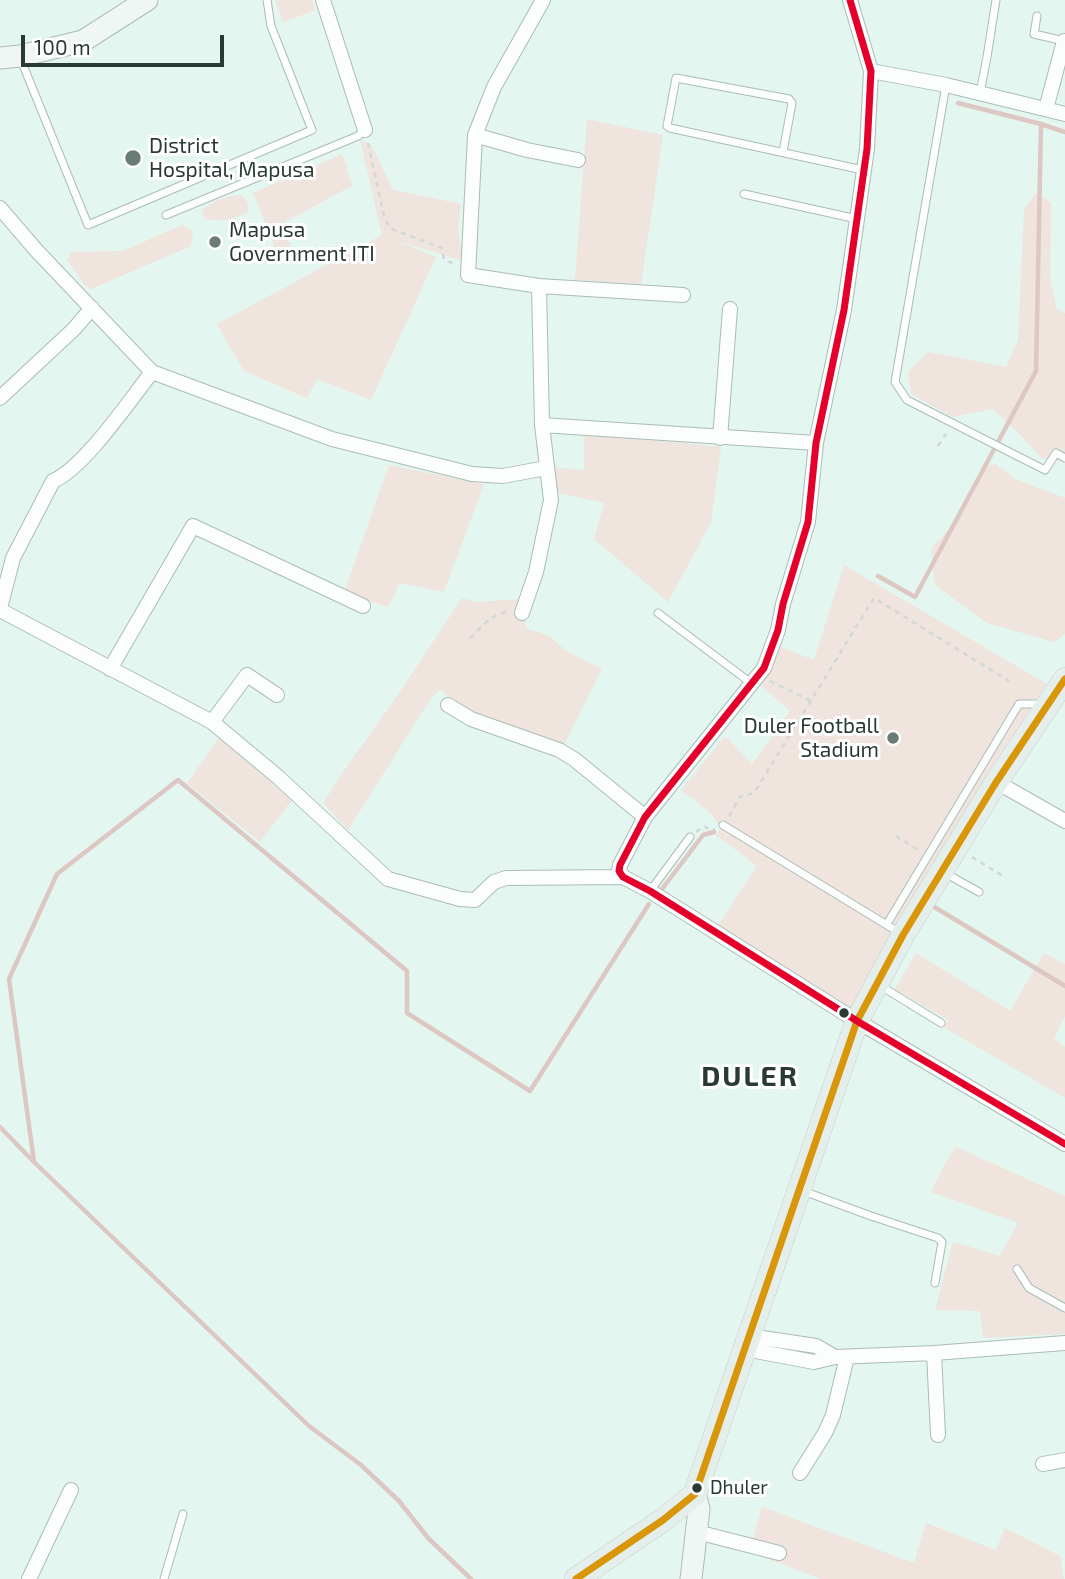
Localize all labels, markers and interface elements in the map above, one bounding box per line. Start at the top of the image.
scale bar [24,21,228,65]
text: 100 m [34,34,91,59]
place label: District Hospital, Mapusa [149,133,315,183]
marker: District Hospital, Mapusa [123,148,143,168]
place label: Mapusa Government ITI [229,217,375,267]
marker: Mapusa Government ITI [207,234,223,250]
place label: Duler Football Stadium [744,713,879,763]
marker: Duler Football Stadium [885,730,901,746]
unlabelled marker [837,1006,851,1020]
district label: DULER [702,1060,798,1094]
place label: Dhuler [710,1477,768,1499]
marker: Dhuler [690,1481,704,1495]

